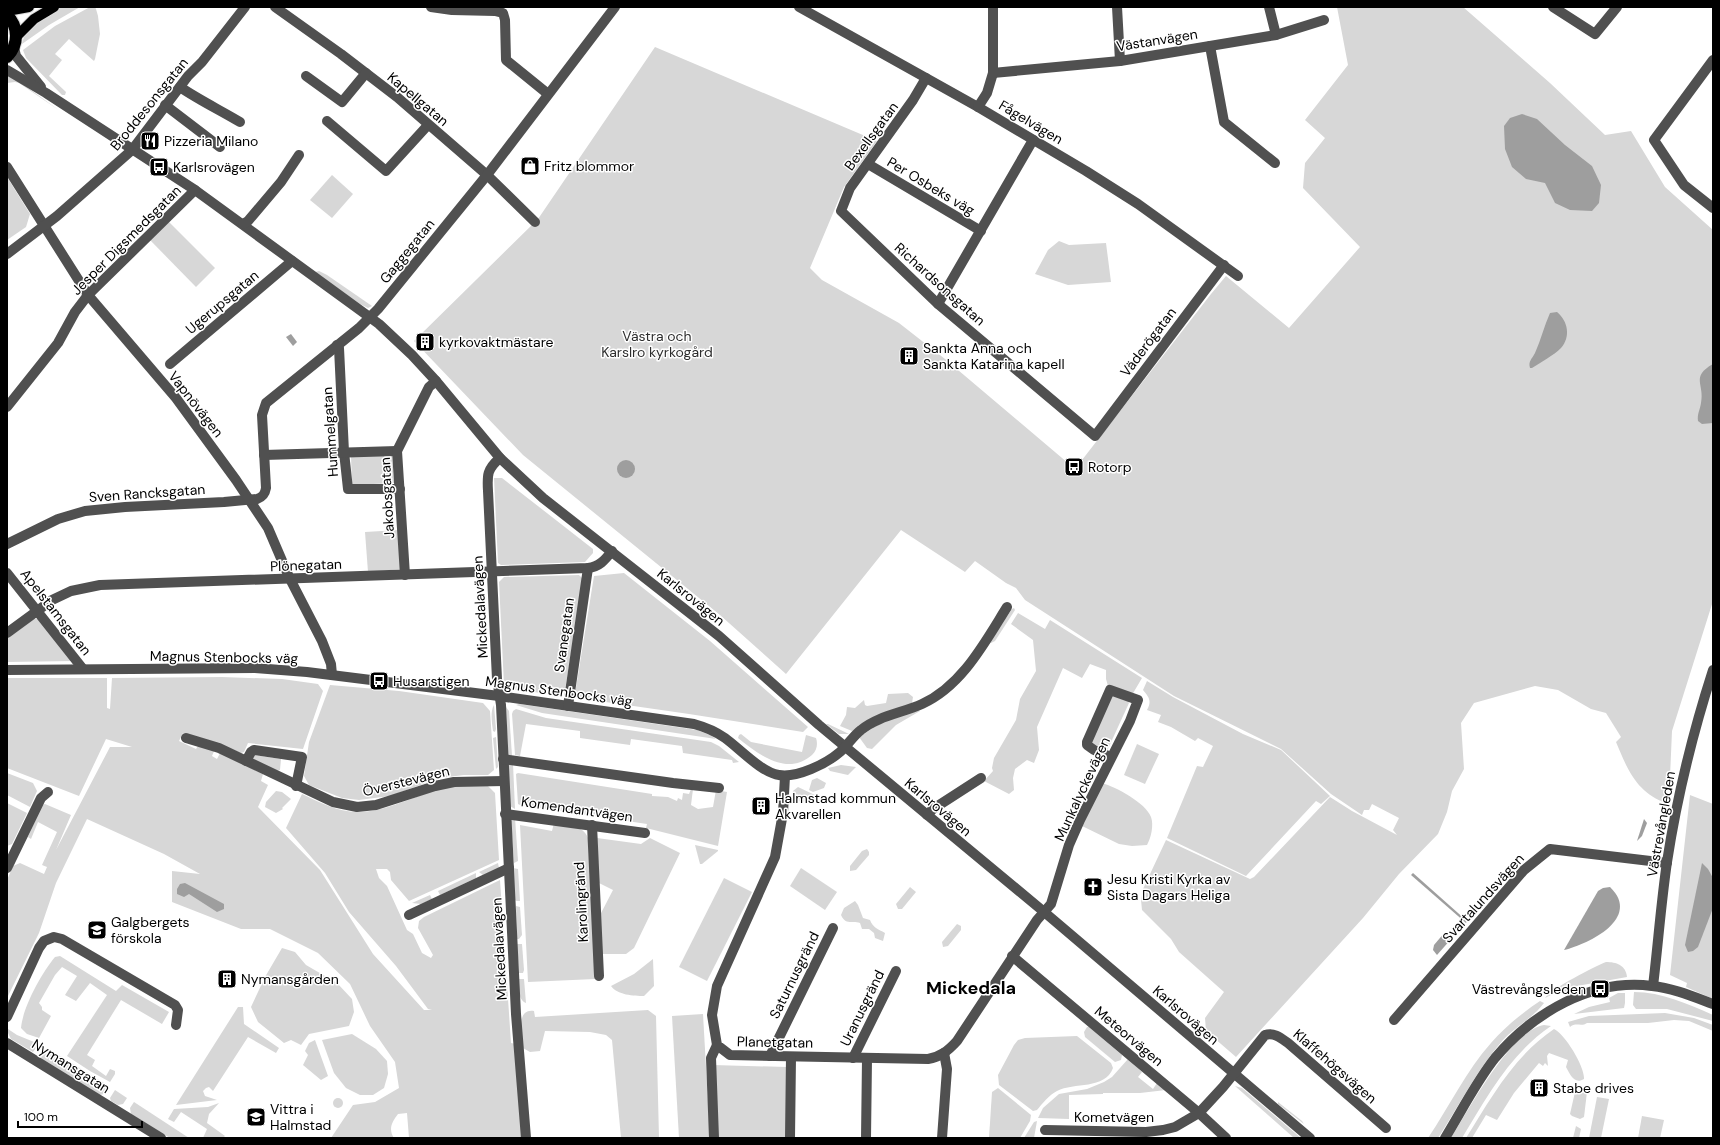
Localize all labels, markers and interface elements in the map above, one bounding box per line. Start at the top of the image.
street label: Västanvägen [1115,25,1199,55]
street label: Broddesonsgatan [106,54,192,154]
street label: Kapellgatan [384,68,452,130]
street label: Fågelvägen [996,96,1066,148]
street label: Bexellsgatan [840,98,902,174]
restaurant icon: Pizzeria Milano [139,130,161,152]
place label: Pizzeria Milano [164,132,258,150]
street label: Per Osbeks väg [884,153,978,219]
shop icon: Fritz blommor [519,155,541,177]
bus stop icon: Karlsrovägen [148,156,170,178]
place label: Fritz blommor [544,157,634,175]
place label: Karlsrovägen [173,158,255,176]
street label: Jesper Digsmedsgatan [67,181,185,299]
street label: Gaggegatan [376,215,438,287]
street label: Richardsonsgatan [891,239,989,329]
street label: Ugerupsgatan [182,266,262,338]
street label: Väderögatan [1116,304,1180,380]
park label: Västra och Karslro kyrkogård [601,327,713,361]
building icon: kyrkovaktmästare [414,331,436,353]
place label: kyrkovaktmästare [439,333,554,351]
place label: Sankta Anna och Sankta Katarina kapell [923,339,1065,373]
building icon: Sankta Anna och Sankta Katarina kapell [898,345,920,367]
street label: Vapnövägen [165,367,227,441]
street label: Hummelgatan [318,387,342,477]
bus stop icon: Rotorp [1063,456,1085,478]
street label: Jakobsgatan [376,457,398,539]
place label: Rotorp [1088,458,1132,476]
street label: Sven Rancksgatan [88,480,206,506]
street label: Plönegatan [270,555,342,575]
street label: Mickedalavägen [468,555,492,659]
street label: Karlsrovägen [654,564,728,630]
street label: Apelstamsgatan [17,565,95,659]
street label: Svanegatan [550,597,578,673]
street label: Magnus Stenbocks väg [150,647,299,667]
bus stop icon: Husarstigen [368,670,390,692]
place label: Husarstigen [393,672,469,690]
street label: Magnus Stenbocks väg [484,672,634,710]
street label: Munkalyckevägen [1050,734,1114,844]
street label: Överstevägen [361,762,451,800]
street label: Västrevångleden [1643,770,1679,878]
street label: Karlsrovägen [901,774,975,840]
place label: Halmstad kommun Akvarellen [775,789,896,823]
street label: Komendantvägen [520,792,634,826]
building icon: Halmstad kommun Akvarellen [750,795,772,817]
street label: Svartalundsvägen [1438,850,1528,946]
street label: Karolingränd [570,861,592,943]
place label: Jesu Kristi Kyrka av Sista Dagars Heliga [1107,870,1231,904]
church icon: Jesu Kristi Kyrka av Sista Dagars Heliga [1082,876,1104,898]
street label: Mickedalavägen [487,897,511,1001]
place label: Galgbergets förskola [111,913,190,947]
school or university icon: Galgbergets förskola [86,919,108,941]
street label: Saturnusgränd [765,928,823,1022]
street label: Uranusgränd [836,967,888,1049]
building icon: Nymansgården [216,968,238,990]
place label: Nymansgården [241,970,339,988]
district label: Mickedala [926,976,1016,1000]
bus stop icon: Västrevångsleden [1589,978,1611,1000]
place label: Västrevångsleden [1472,980,1586,998]
street label: Karlsrovägen [1149,981,1223,1049]
street label: Meteorvägen [1091,1002,1167,1070]
street label: Klaffehögsvägen [1290,1025,1380,1107]
street label: Planetgatan [737,1032,813,1052]
street label: Nymansgatan [28,1035,114,1097]
building icon: Stabe drives [1528,1077,1550,1099]
place label: Stabe drives [1553,1079,1634,1097]
place label: Vittra i Halmstad [270,1100,331,1134]
scale bar [18,1103,142,1129]
school or university icon: Vittra i Halmstad [245,1106,267,1128]
street label: Kometvägen [1074,1108,1154,1126]
text: 100 m [24,1109,58,1125]

